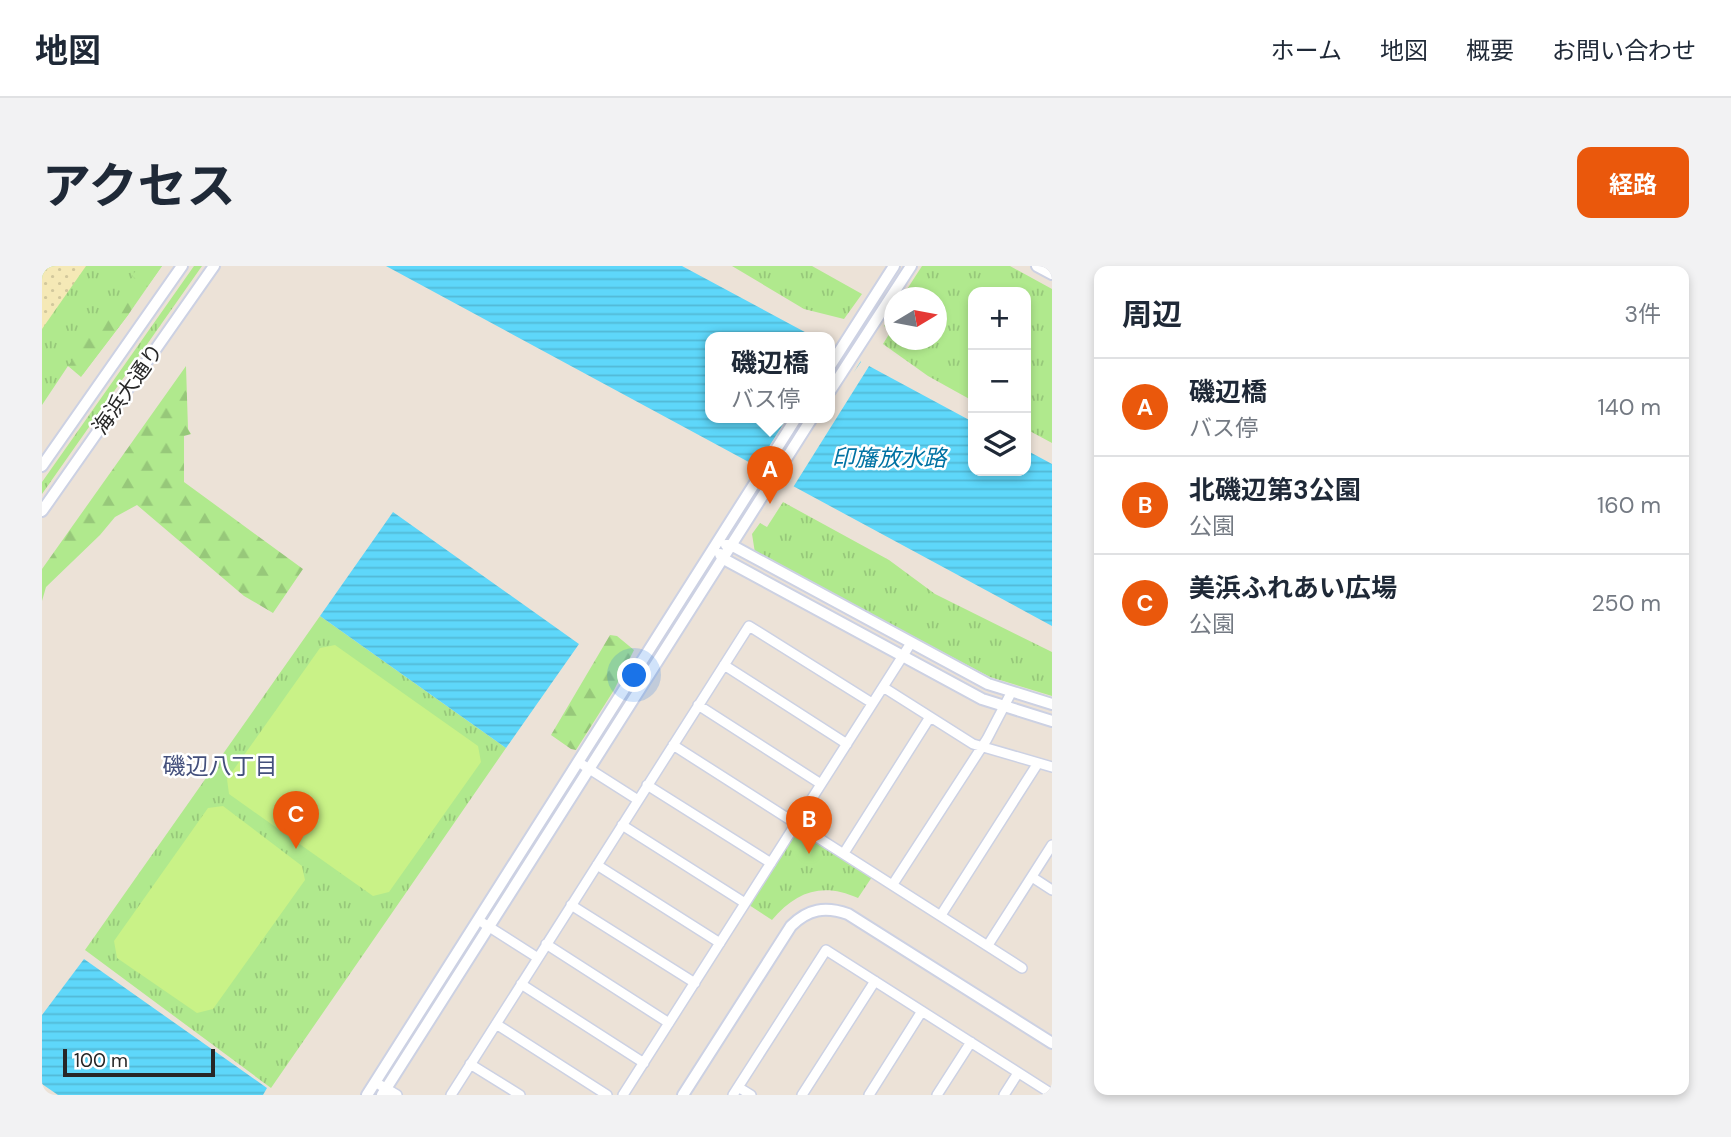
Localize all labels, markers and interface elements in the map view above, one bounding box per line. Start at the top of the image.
text: 地図 [35,29,101,72]
text: ホーム [1271,35,1342,66]
text: 地図 [1380,35,1428,66]
text: 概要 [1466,35,1514,66]
text: お問い合わせ [1552,35,1696,66]
button: 経路 [1577,147,1689,218]
text: アクセス [42,154,236,218]
north arrow [884,287,947,350]
map controls [968,287,1031,476]
button: + [968,287,1031,350]
text: 周辺 [1122,295,1182,334]
text: 3件 [1624,299,1661,329]
popup [705,332,835,423]
street label: 海浜大通り [86,338,170,440]
text: 磯辺橋 [731,346,809,380]
button: − [968,350,1031,413]
text: 磯辺橋 [1189,375,1267,409]
text: バス停 [731,384,800,414]
text: A [1137,392,1153,422]
text: 140 m [1598,392,1661,422]
button: layers [968,413,1031,476]
text: バス停 [1189,413,1258,443]
water label: 印旛放水路 [832,443,949,473]
pin: A [747,446,793,504]
text: 北磯辺第3公園 [1189,473,1361,507]
text: B [1138,490,1152,520]
text: 160 m [1597,490,1661,520]
text: 公園 [1189,511,1235,541]
text: 美浜ふれあい広場 [1189,571,1397,605]
text: C [1137,588,1153,618]
text: 250 m [1591,588,1661,618]
text: 公園 [1189,609,1235,639]
your location [617,658,651,692]
district label: 磯辺八丁目 [163,751,278,781]
pin: C [273,791,319,849]
pin: B [786,796,832,854]
scale bar [63,1046,215,1078]
text: 100 m [74,1048,128,1073]

